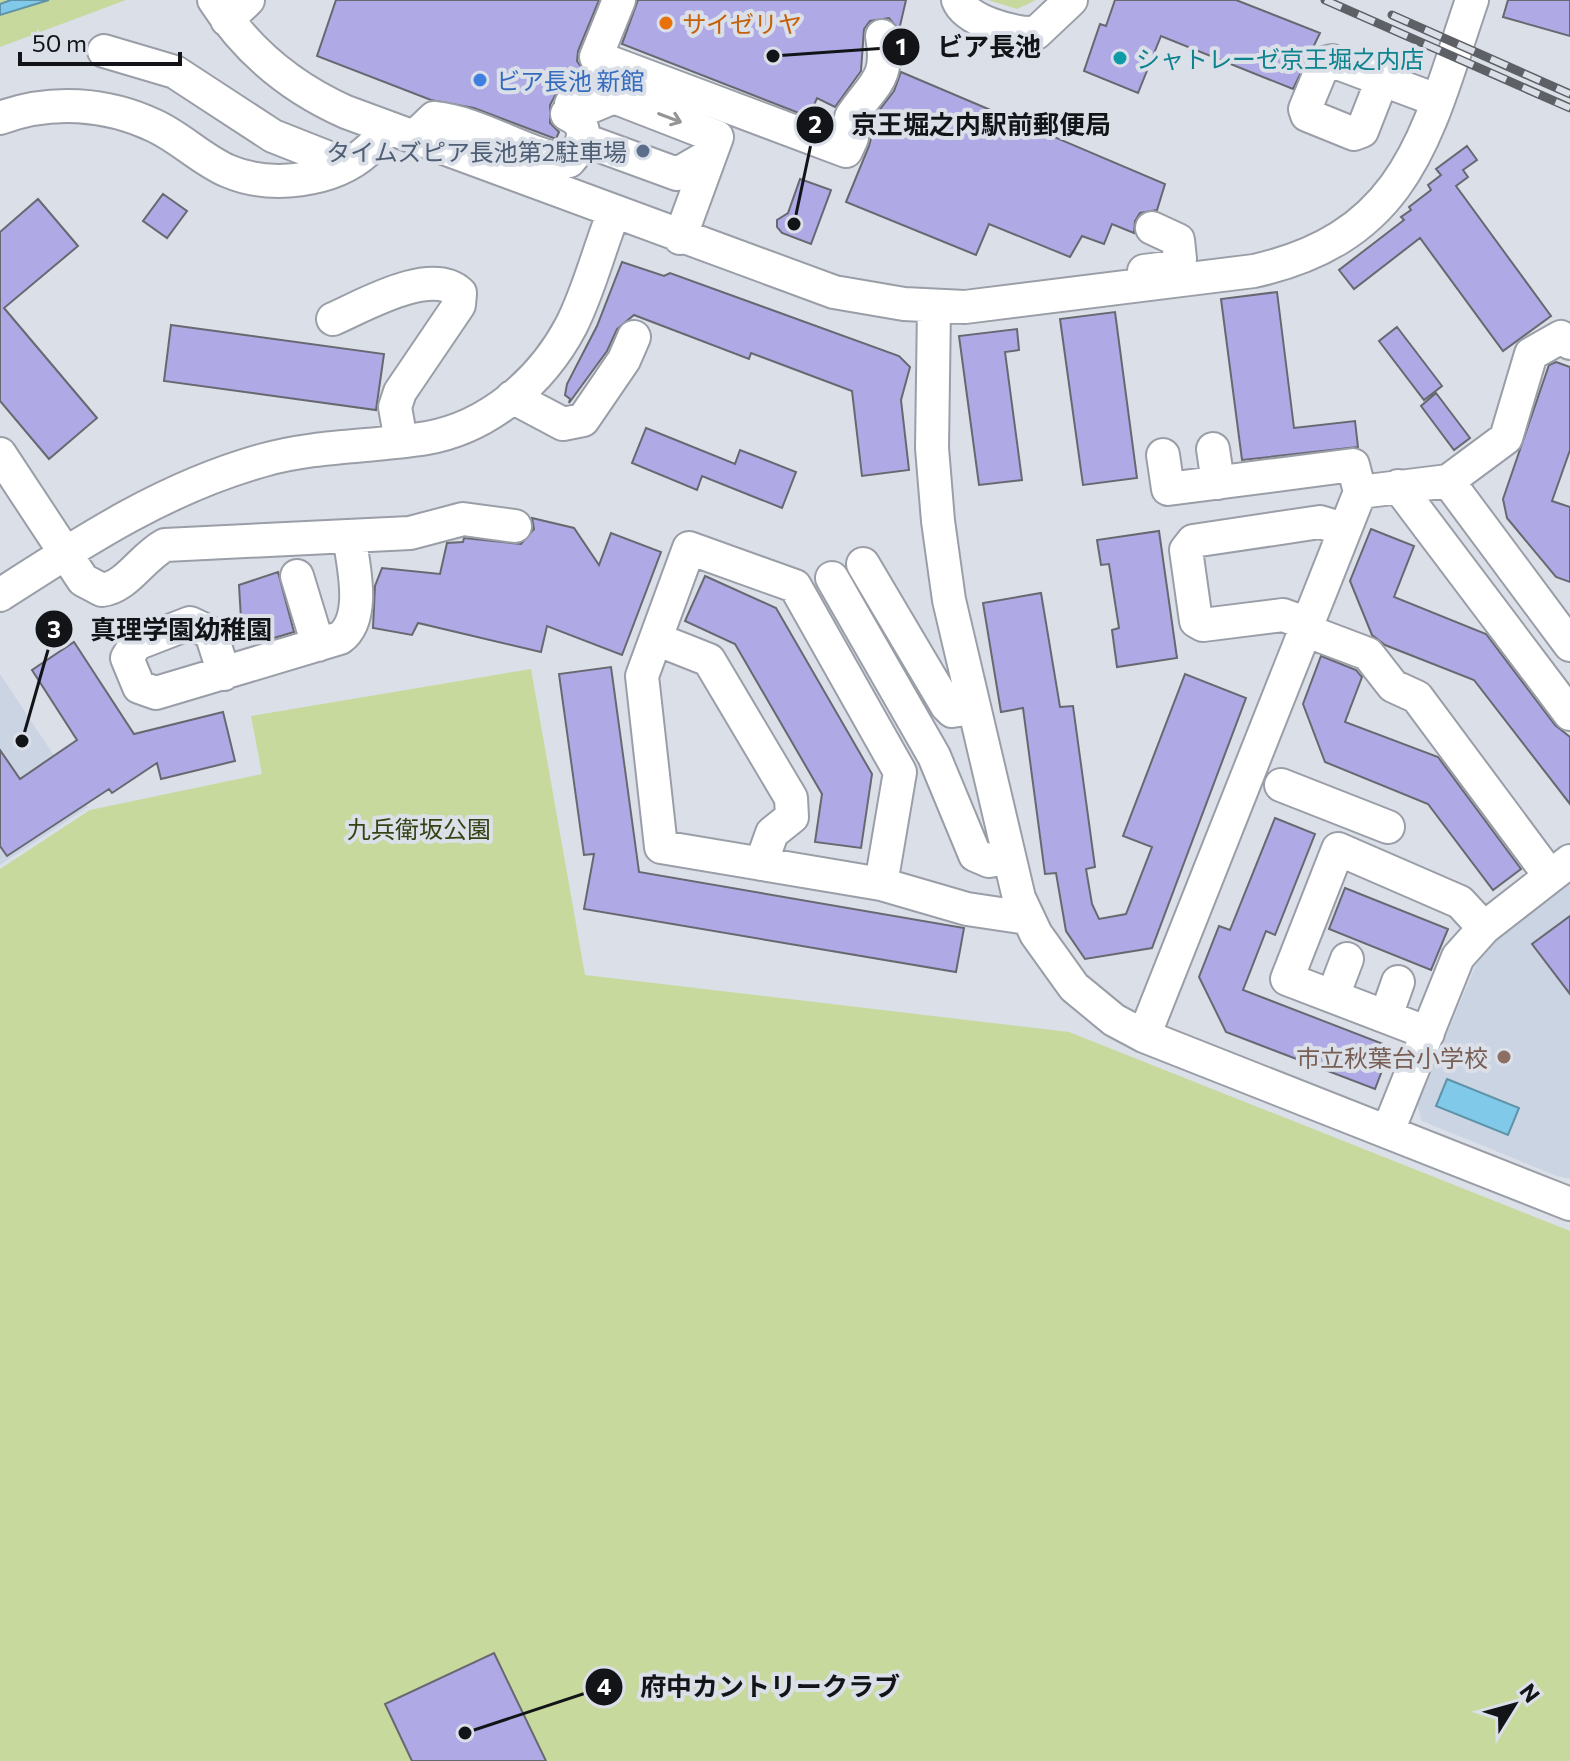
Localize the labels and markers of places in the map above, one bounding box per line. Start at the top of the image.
place label: サイゼリヤ [682,9,802,38]
marker: サイゼリヤ [657,14,675,32]
callout: ビア長池 [881,22,1057,72]
place label: シャトレーゼ京王堀之内店 [1136,44,1424,73]
marker: シャトレーゼ京王堀之内店 [1111,49,1129,67]
place label: ビア長池 新館 [496,66,645,95]
marker: ビア長池 新館 [471,71,489,89]
callout: 京王堀之内駅前郵便局 [795,100,1127,150]
place label: タイムズピア長池第2駐車場 [326,137,627,166]
marker: タイムズピア長池第2駐車場 [634,142,652,160]
callout: 真理学園幼稚園 [34,604,288,654]
place label: 市立秋葉台小学校 [1296,1043,1488,1072]
marker: 市立秋葉台小学校 [1495,1048,1513,1066]
callout: 府中カントリークラブ [584,1662,916,1712]

